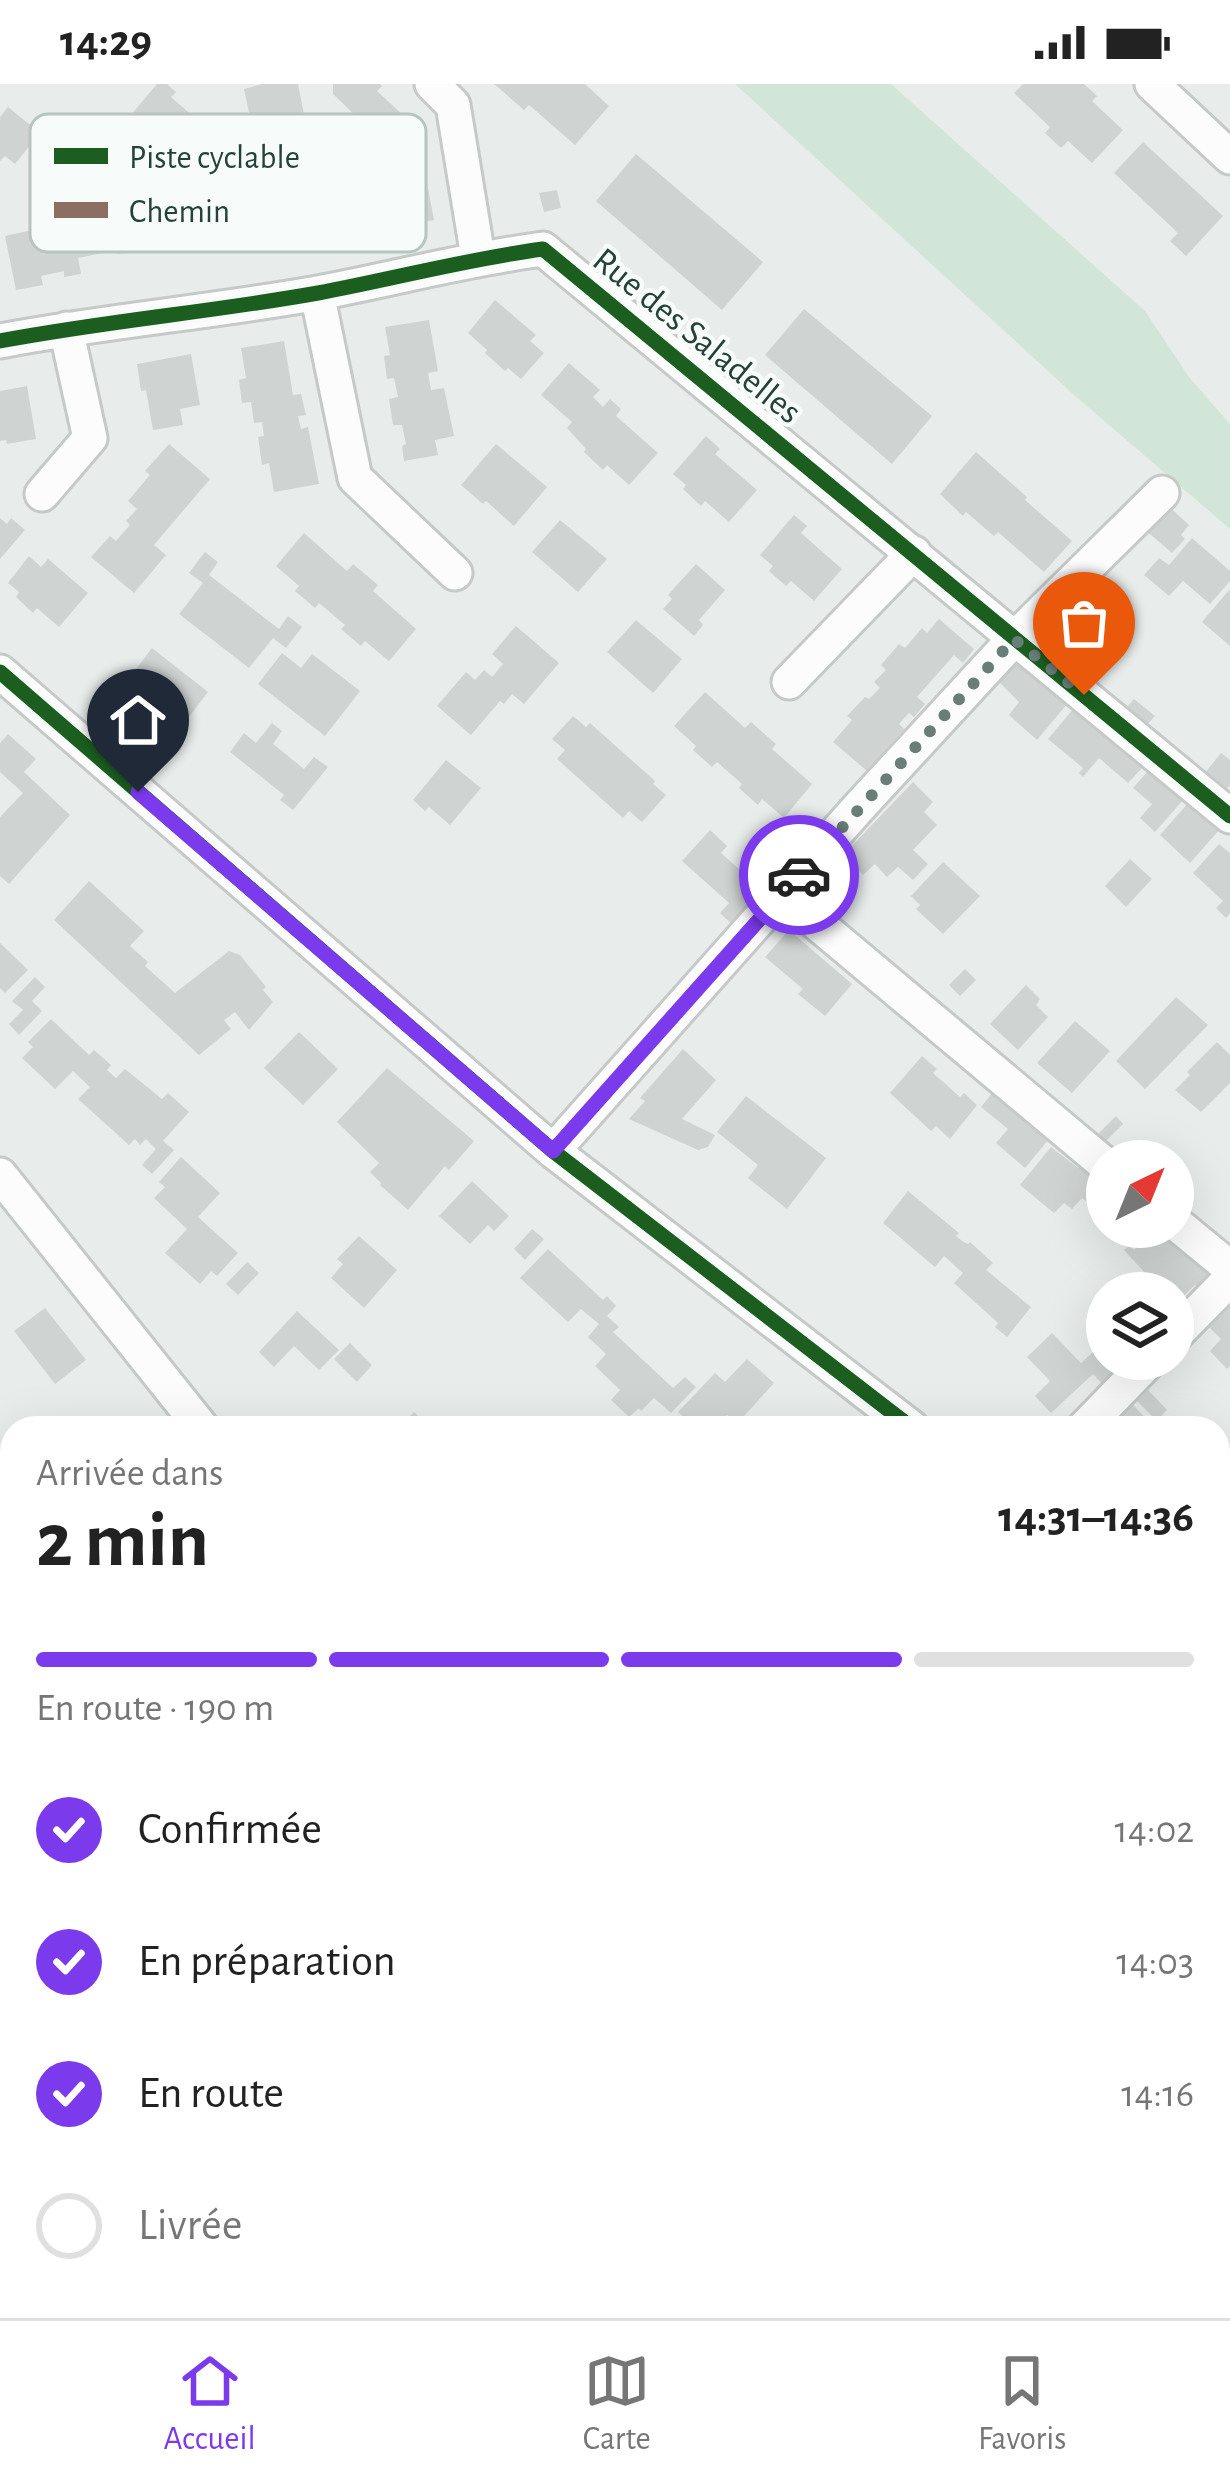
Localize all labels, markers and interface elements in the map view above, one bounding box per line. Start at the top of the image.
text: 14:29 [60,19,152,64]
legend [30,114,426,252]
text: Piste cyclable [129,142,300,175]
text: Chemin [129,196,230,229]
street label: Rue des Saladelles [586,241,808,431]
pin [1033,572,1135,695]
icon: bag [1051,590,1117,656]
pin [87,669,189,792]
icon: home [105,687,171,753]
courier [739,815,859,935]
icon: car [766,842,832,908]
north arrow [1086,1140,1194,1248]
map controls [1086,1140,1194,1380]
button: layers [1086,1272,1194,1380]
text: Arrivée dans [36,1454,223,1493]
text: 14:31–14:36 [998,1495,1194,1540]
text: 2 min [36,1503,209,1581]
text: En route · 190 m [36,1689,274,1728]
icon: check [36,1797,102,1863]
text: Confirmée [138,1807,322,1852]
text: 14:02 [1115,1811,1194,1850]
icon: check [36,1929,102,1995]
text: En préparation [138,1939,396,1984]
text: 14:03 [1116,1943,1194,1982]
icon: check [36,2061,102,2127]
text: En route [138,2071,284,2116]
text: 14:16 [1121,2075,1194,2114]
text: Livrée [138,2203,243,2248]
tab: Accueil [164,2348,256,2460]
tab: Carte [583,2348,651,2460]
tab: Favoris [978,2348,1066,2460]

